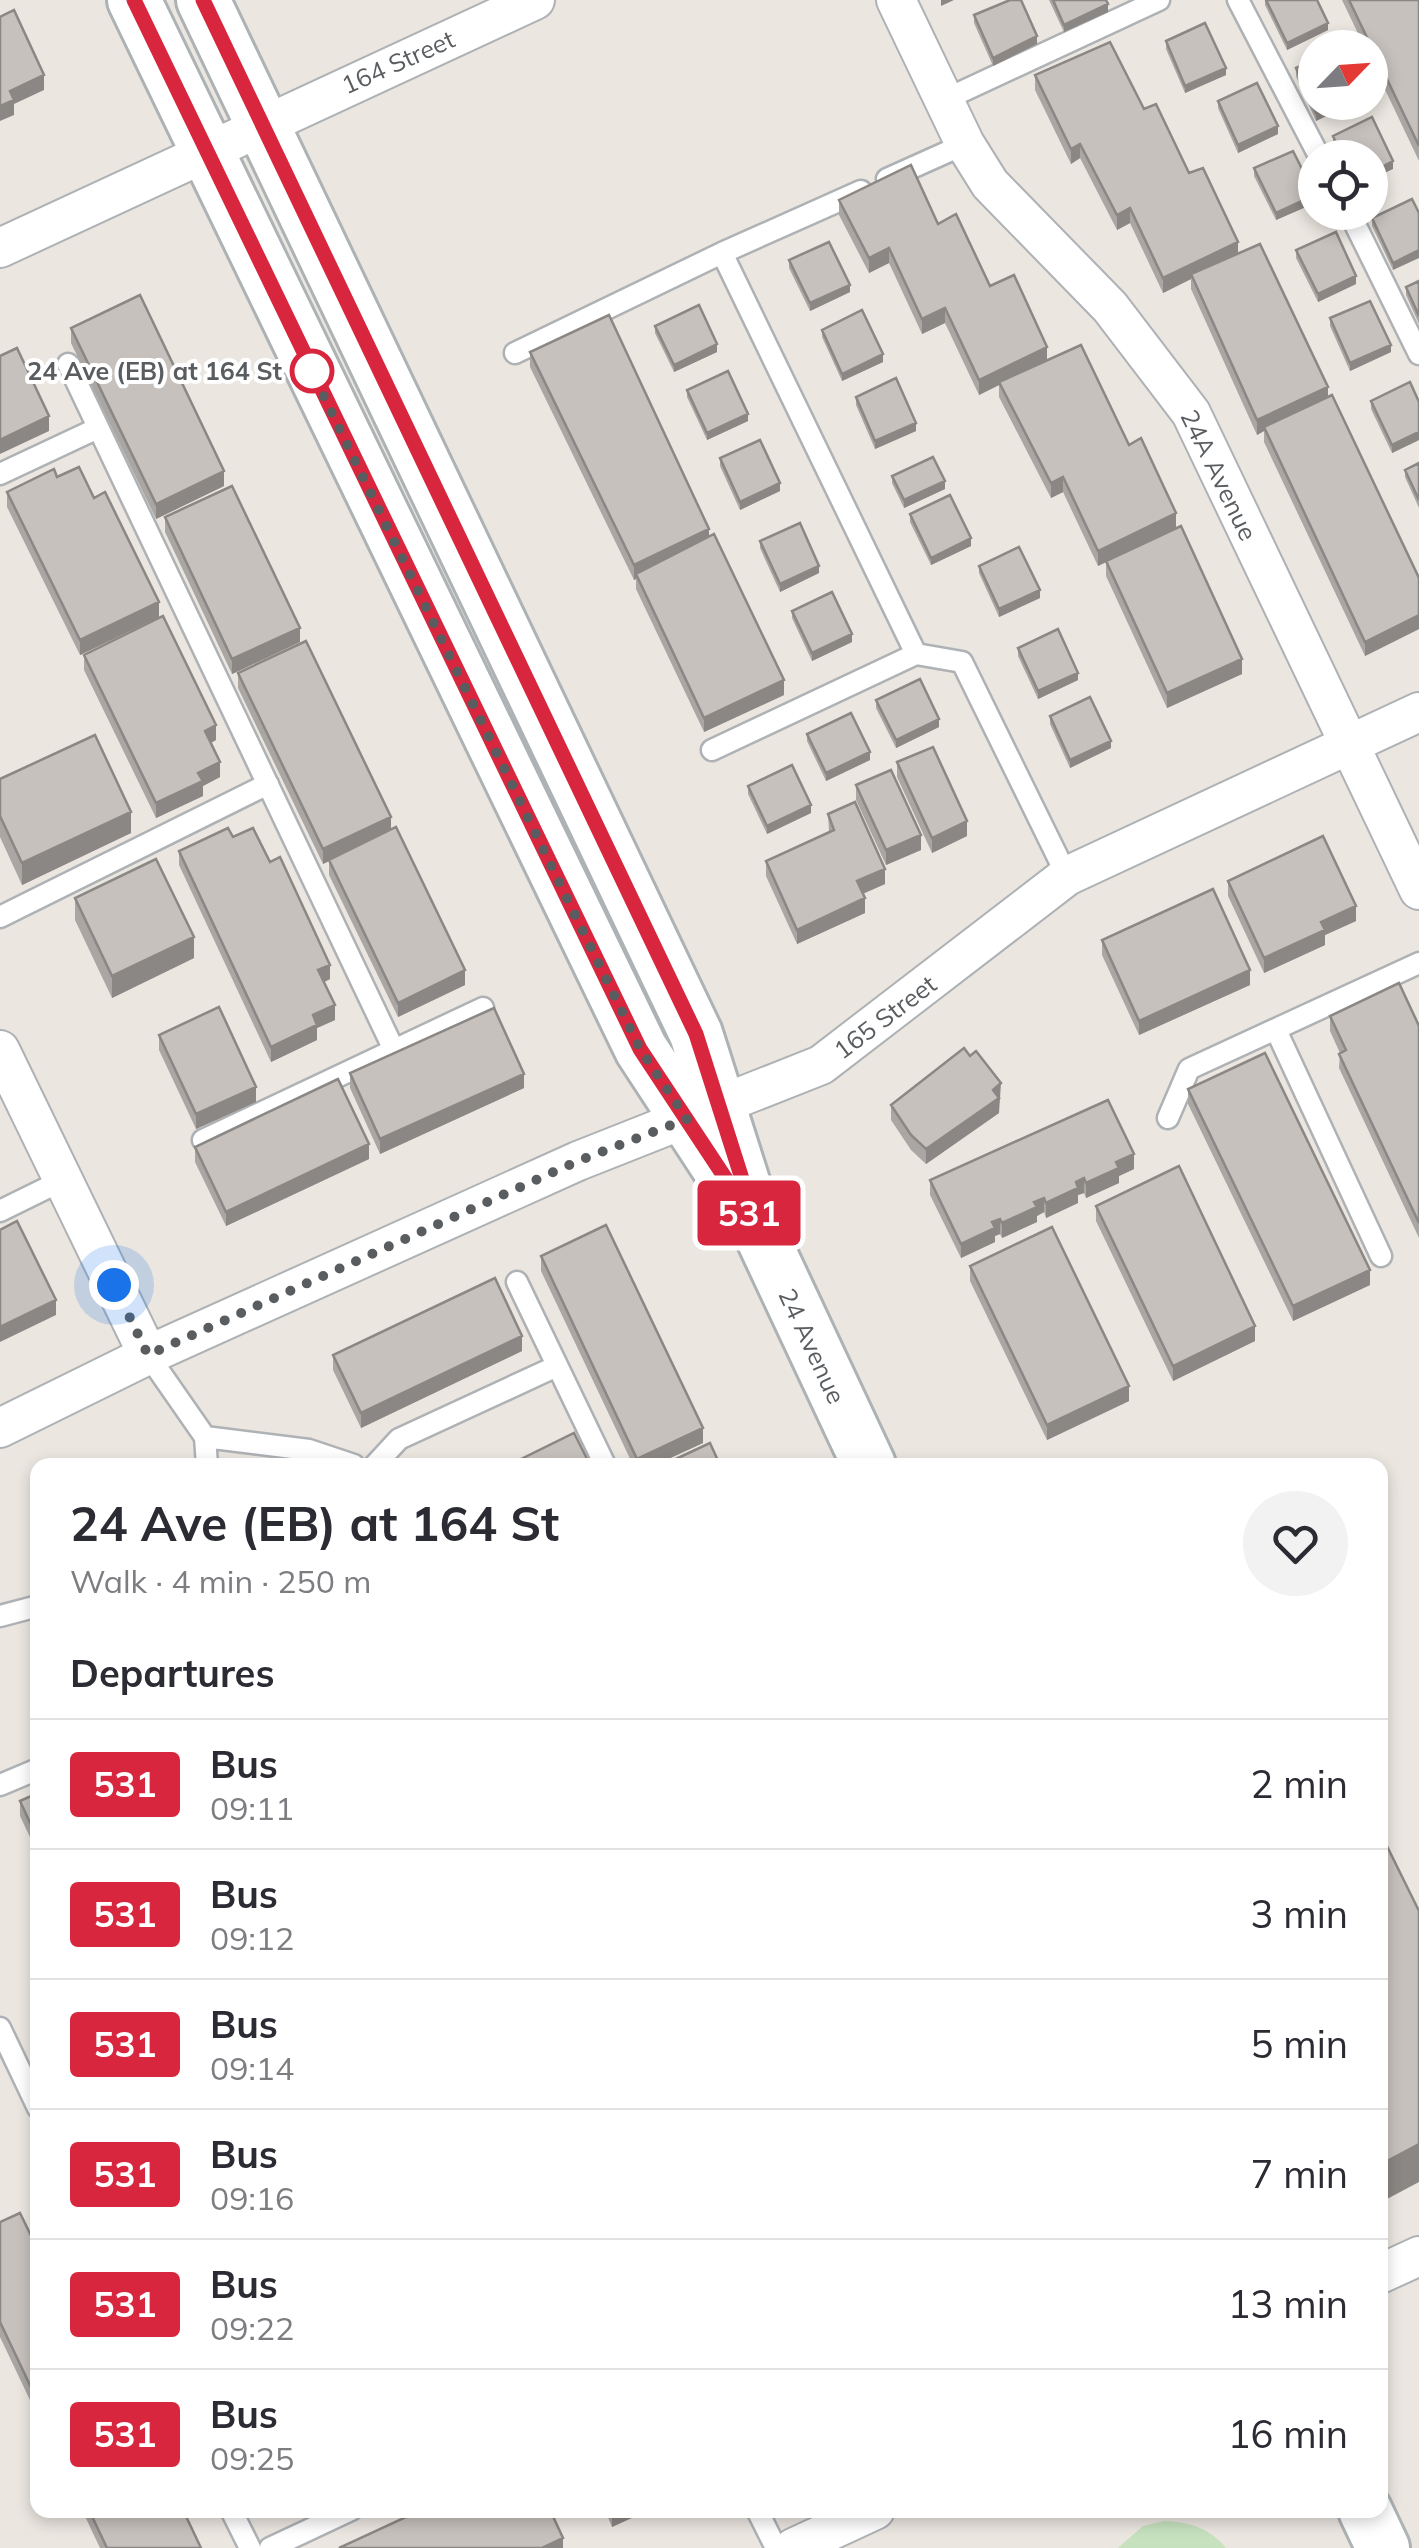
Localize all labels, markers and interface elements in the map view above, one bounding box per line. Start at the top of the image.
street label: 164 Street [336,23,459,100]
north arrow [1298,30,1388,120]
map controls [1298,30,1388,230]
button: locate [1298,140,1388,230]
marker: 24 Ave (EB) at 164 St [291,350,333,392]
place label: 24 Ave (EB) at 164 St [27,355,283,386]
street label: 24A Avenue [1174,404,1265,545]
street label: 165 Street [827,968,942,1065]
line badge: 531 [692,1180,806,1246]
text: 531 [717,1191,781,1235]
your location [89,1260,139,1310]
street label: 24 Avenue [772,1283,853,1408]
button: heart [1243,1491,1348,1596]
text: 24 Ave (EB) at 164 St [70,1493,559,1553]
text: Walk · 4 min · 250 m [70,1561,371,1601]
text: Departures [70,1649,274,1697]
text: Bus [210,1740,278,1788]
text: 2 min [1251,1760,1348,1808]
text: 531 [93,1762,157,1806]
text: 09:11 [210,1788,294,1828]
text: Bus [210,1870,278,1918]
text: 3 min [1251,1890,1348,1938]
text: 531 [93,1892,157,1936]
text: 09:12 [210,1918,294,1958]
text: Bus [210,2000,278,2048]
text: 5 min [1251,2020,1348,2068]
text: 531 [93,2022,157,2066]
text: 09:14 [210,2048,294,2088]
text: Bus [210,2130,278,2178]
text: 7 min [1251,2150,1348,2198]
text: 531 [93,2152,157,2196]
text: 09:16 [210,2178,294,2218]
text: Bus [210,2260,278,2308]
text: 13 min [1228,2280,1348,2328]
text: 531 [93,2282,157,2326]
text: 09:22 [210,2308,294,2348]
text: Bus [210,2390,278,2438]
text: 16 min [1228,2410,1348,2458]
text: 531 [93,2412,157,2456]
text: 09:25 [210,2438,294,2478]

